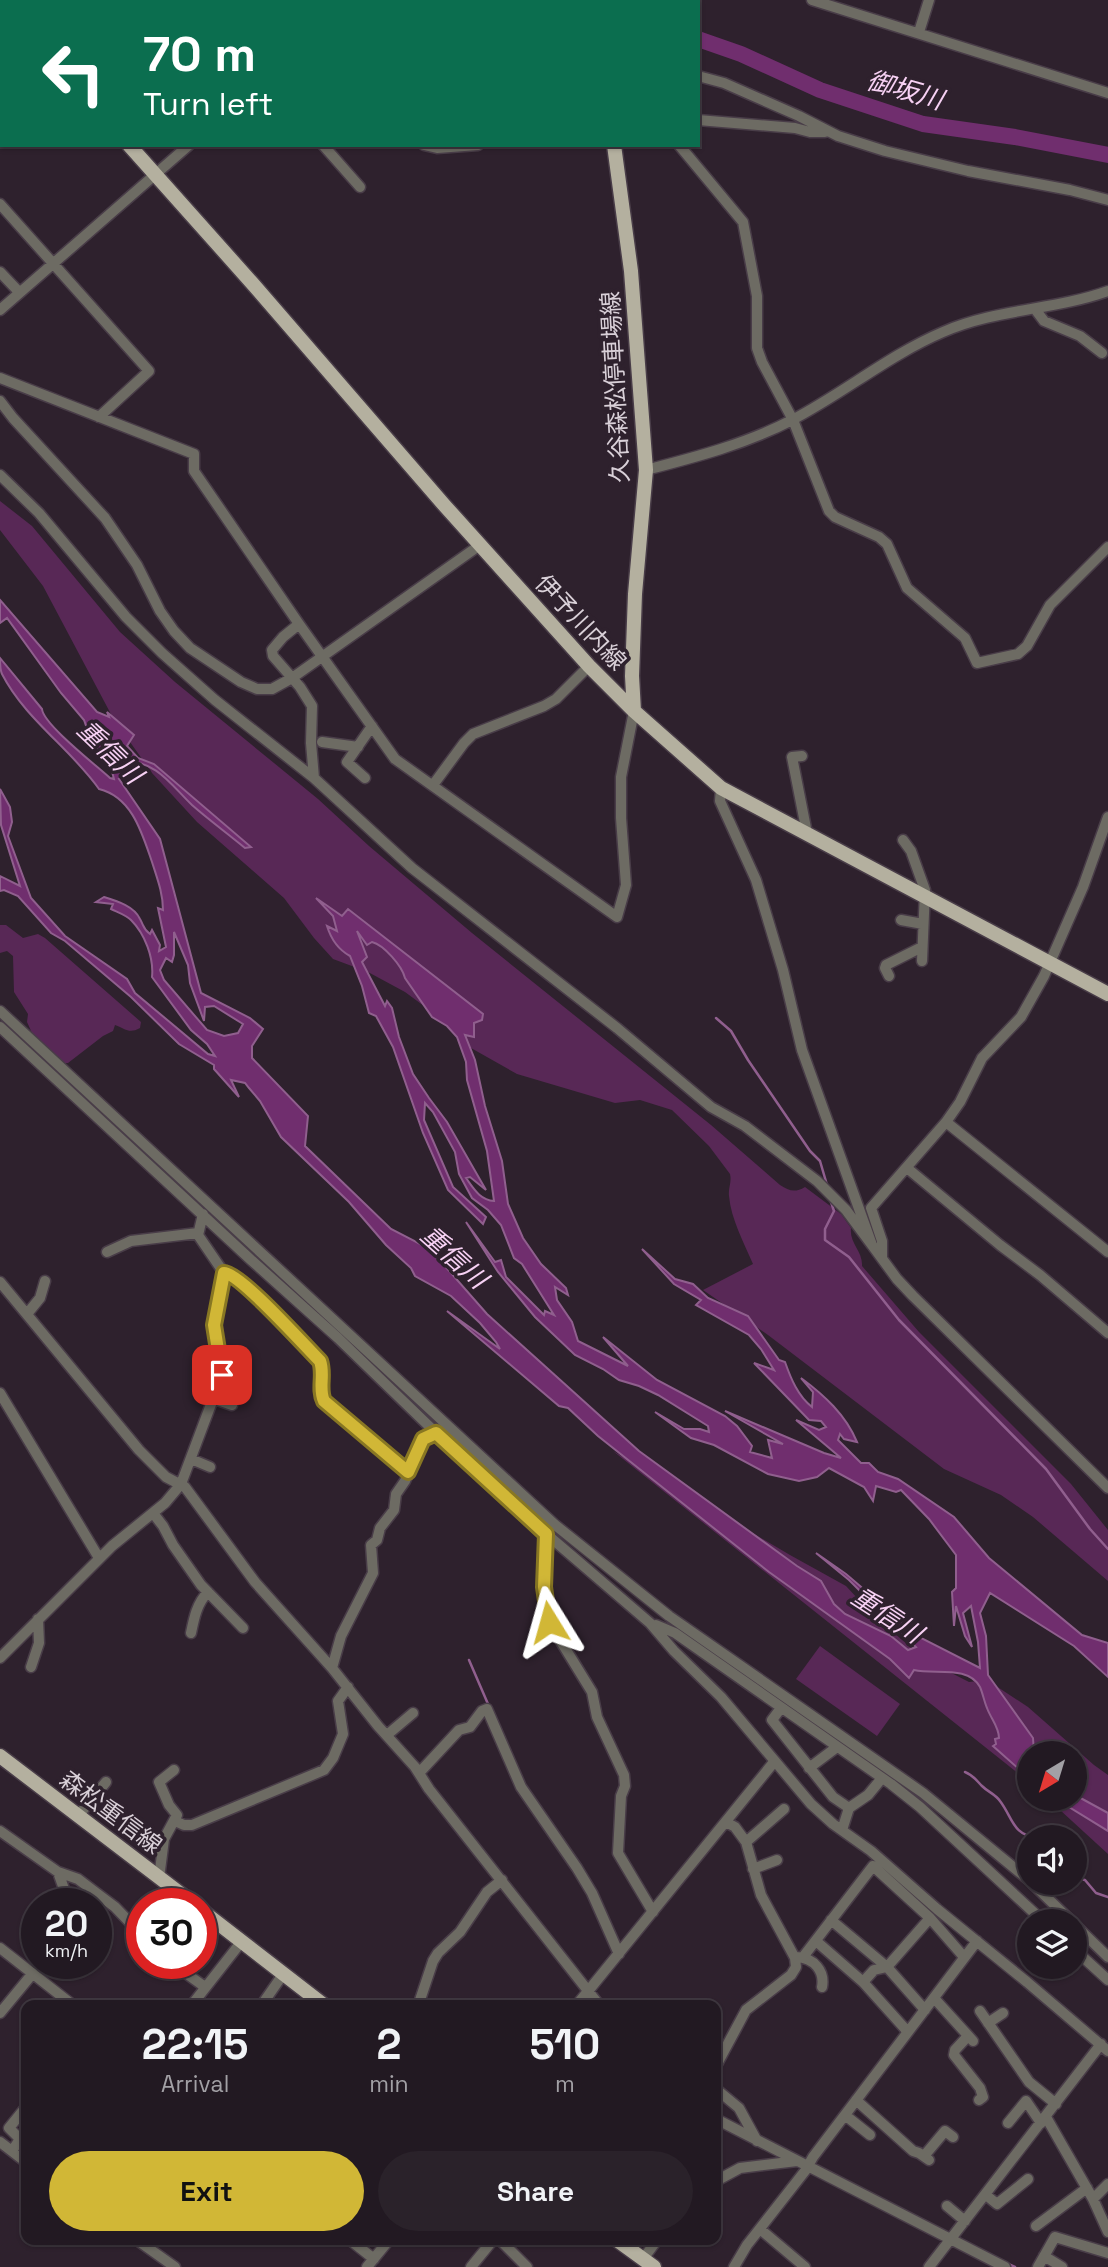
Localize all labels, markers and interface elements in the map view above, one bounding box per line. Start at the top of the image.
text: 70 m [143,23,256,85]
icon: left [28,28,119,119]
water label: 御坂川 [863,63,950,118]
text: Turn left [143,84,273,124]
street label: 久谷森松停車場線 [594,290,636,484]
street label: 伊予川内線 [529,568,633,676]
water label: 重信川 [70,713,152,793]
water label: 重信川 [414,1218,497,1298]
pin [192,1345,252,1405]
icon: arrive [203,1356,241,1394]
water label: 重信川 [845,1579,931,1652]
position arrow [512,1585,586,1659]
north arrow [1017,1741,1087,1811]
map controls [1017,1741,1087,1979]
street label: 森松重信線 [54,1764,168,1860]
button: sound [1017,1825,1087,1895]
speed limit sign: 30 [126,1888,217,1979]
text: 20 [45,1902,88,1946]
button: layers [1017,1909,1087,1979]
text: km/h [45,1939,88,1962]
text: 22:15 [142,2018,248,2071]
text: 2 [376,2018,401,2071]
text: 510 [530,2018,600,2071]
text: Arrival [161,2069,229,2099]
text: min [369,2069,409,2099]
text: m [555,2069,575,2099]
button: Exit [49,2151,364,2231]
button: Share [378,2151,693,2231]

